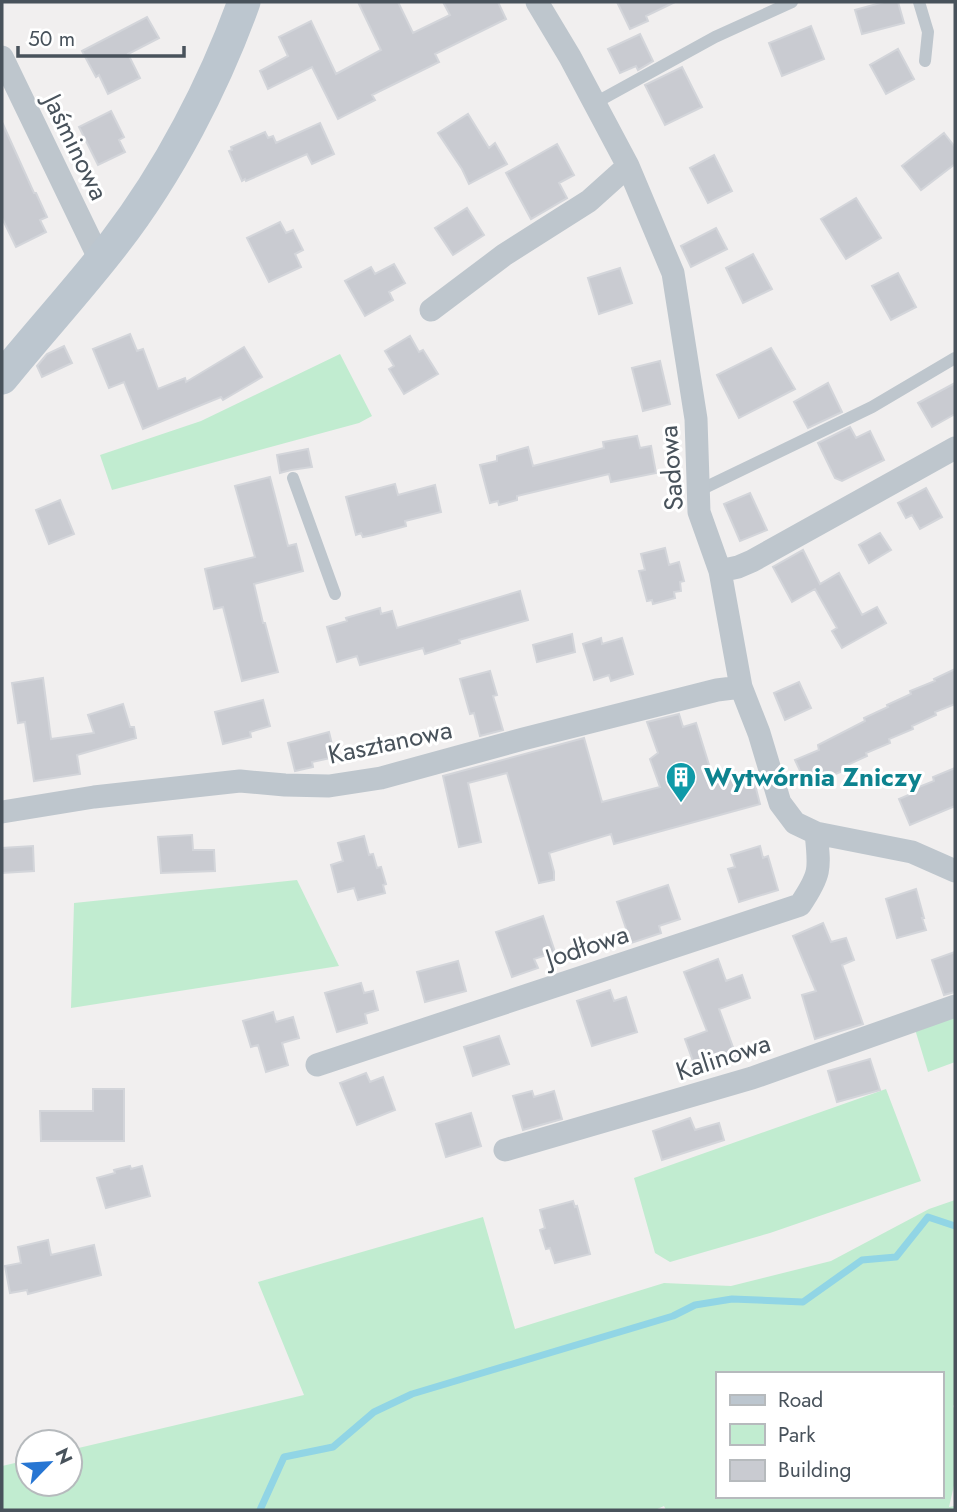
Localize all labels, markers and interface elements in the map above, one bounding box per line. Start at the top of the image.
scale bar [18,14,184,58]
text: 50 m [28,24,75,54]
street label: Jaśminowa [33,85,118,207]
street label: Sadowa [649,424,693,512]
street label: Kasztanowa [324,710,456,774]
place label: Wytwórnia Zniczy [704,758,922,796]
building icon: Wytwórnia Zniczy [664,760,698,804]
street label: Jodłowa [538,915,633,978]
street label: Kalinowa [671,1024,775,1090]
legend [716,1372,943,1498]
text: Road [778,1385,823,1415]
text: Park [778,1420,816,1450]
north arrow [14,1428,84,1498]
text: N [49,1443,79,1469]
text: Building [778,1455,851,1485]

